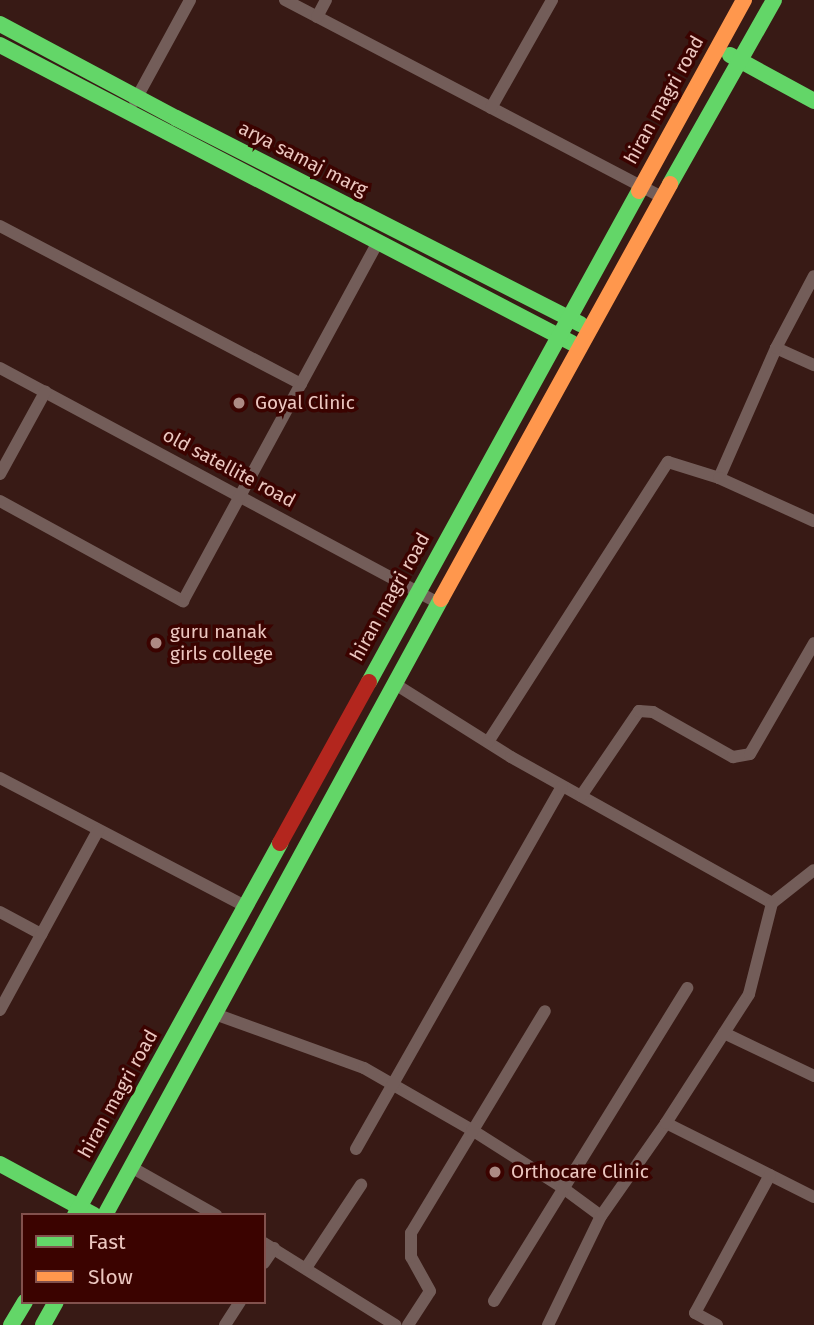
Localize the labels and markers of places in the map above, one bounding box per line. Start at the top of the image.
place label: Goyal Clinic [255,392,355,414]
marker: Goyal Clinic [229,393,249,413]
place label: guru nanak girls college [170,621,273,665]
marker: guru nanak girls college [148,635,164,651]
place label: Orthocare Clinic [511,1161,649,1183]
marker: Orthocare Clinic [485,1162,505,1182]

